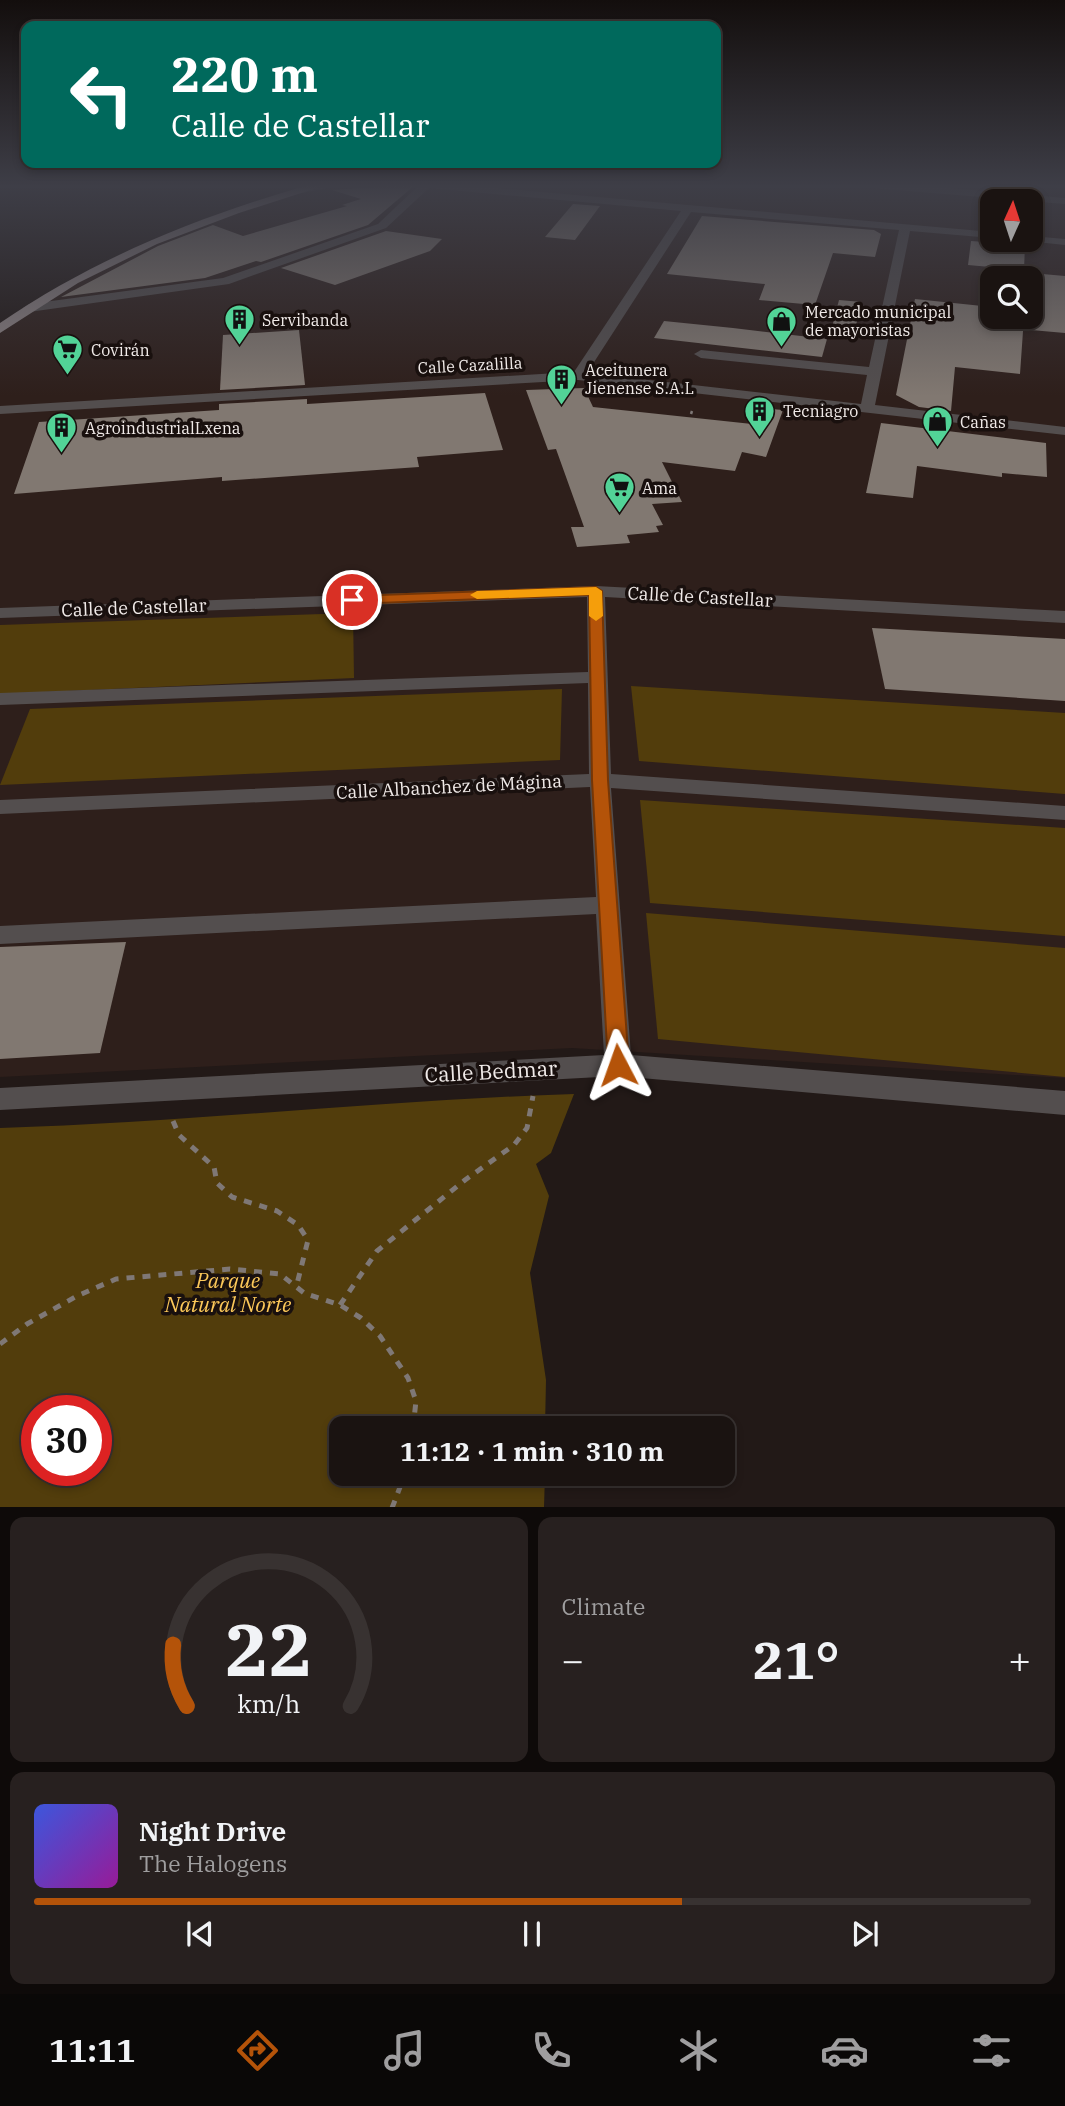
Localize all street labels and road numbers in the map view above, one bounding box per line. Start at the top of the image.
street label: Calle Cazalilla [417,352,523,378]
street label: Calle de Castellar [627,581,773,612]
street label: Calle de Castellar [61,593,207,622]
street label: Calle Albanchez de Mágina [335,769,563,804]
street label: Calle Bedmar [424,1054,559,1088]

